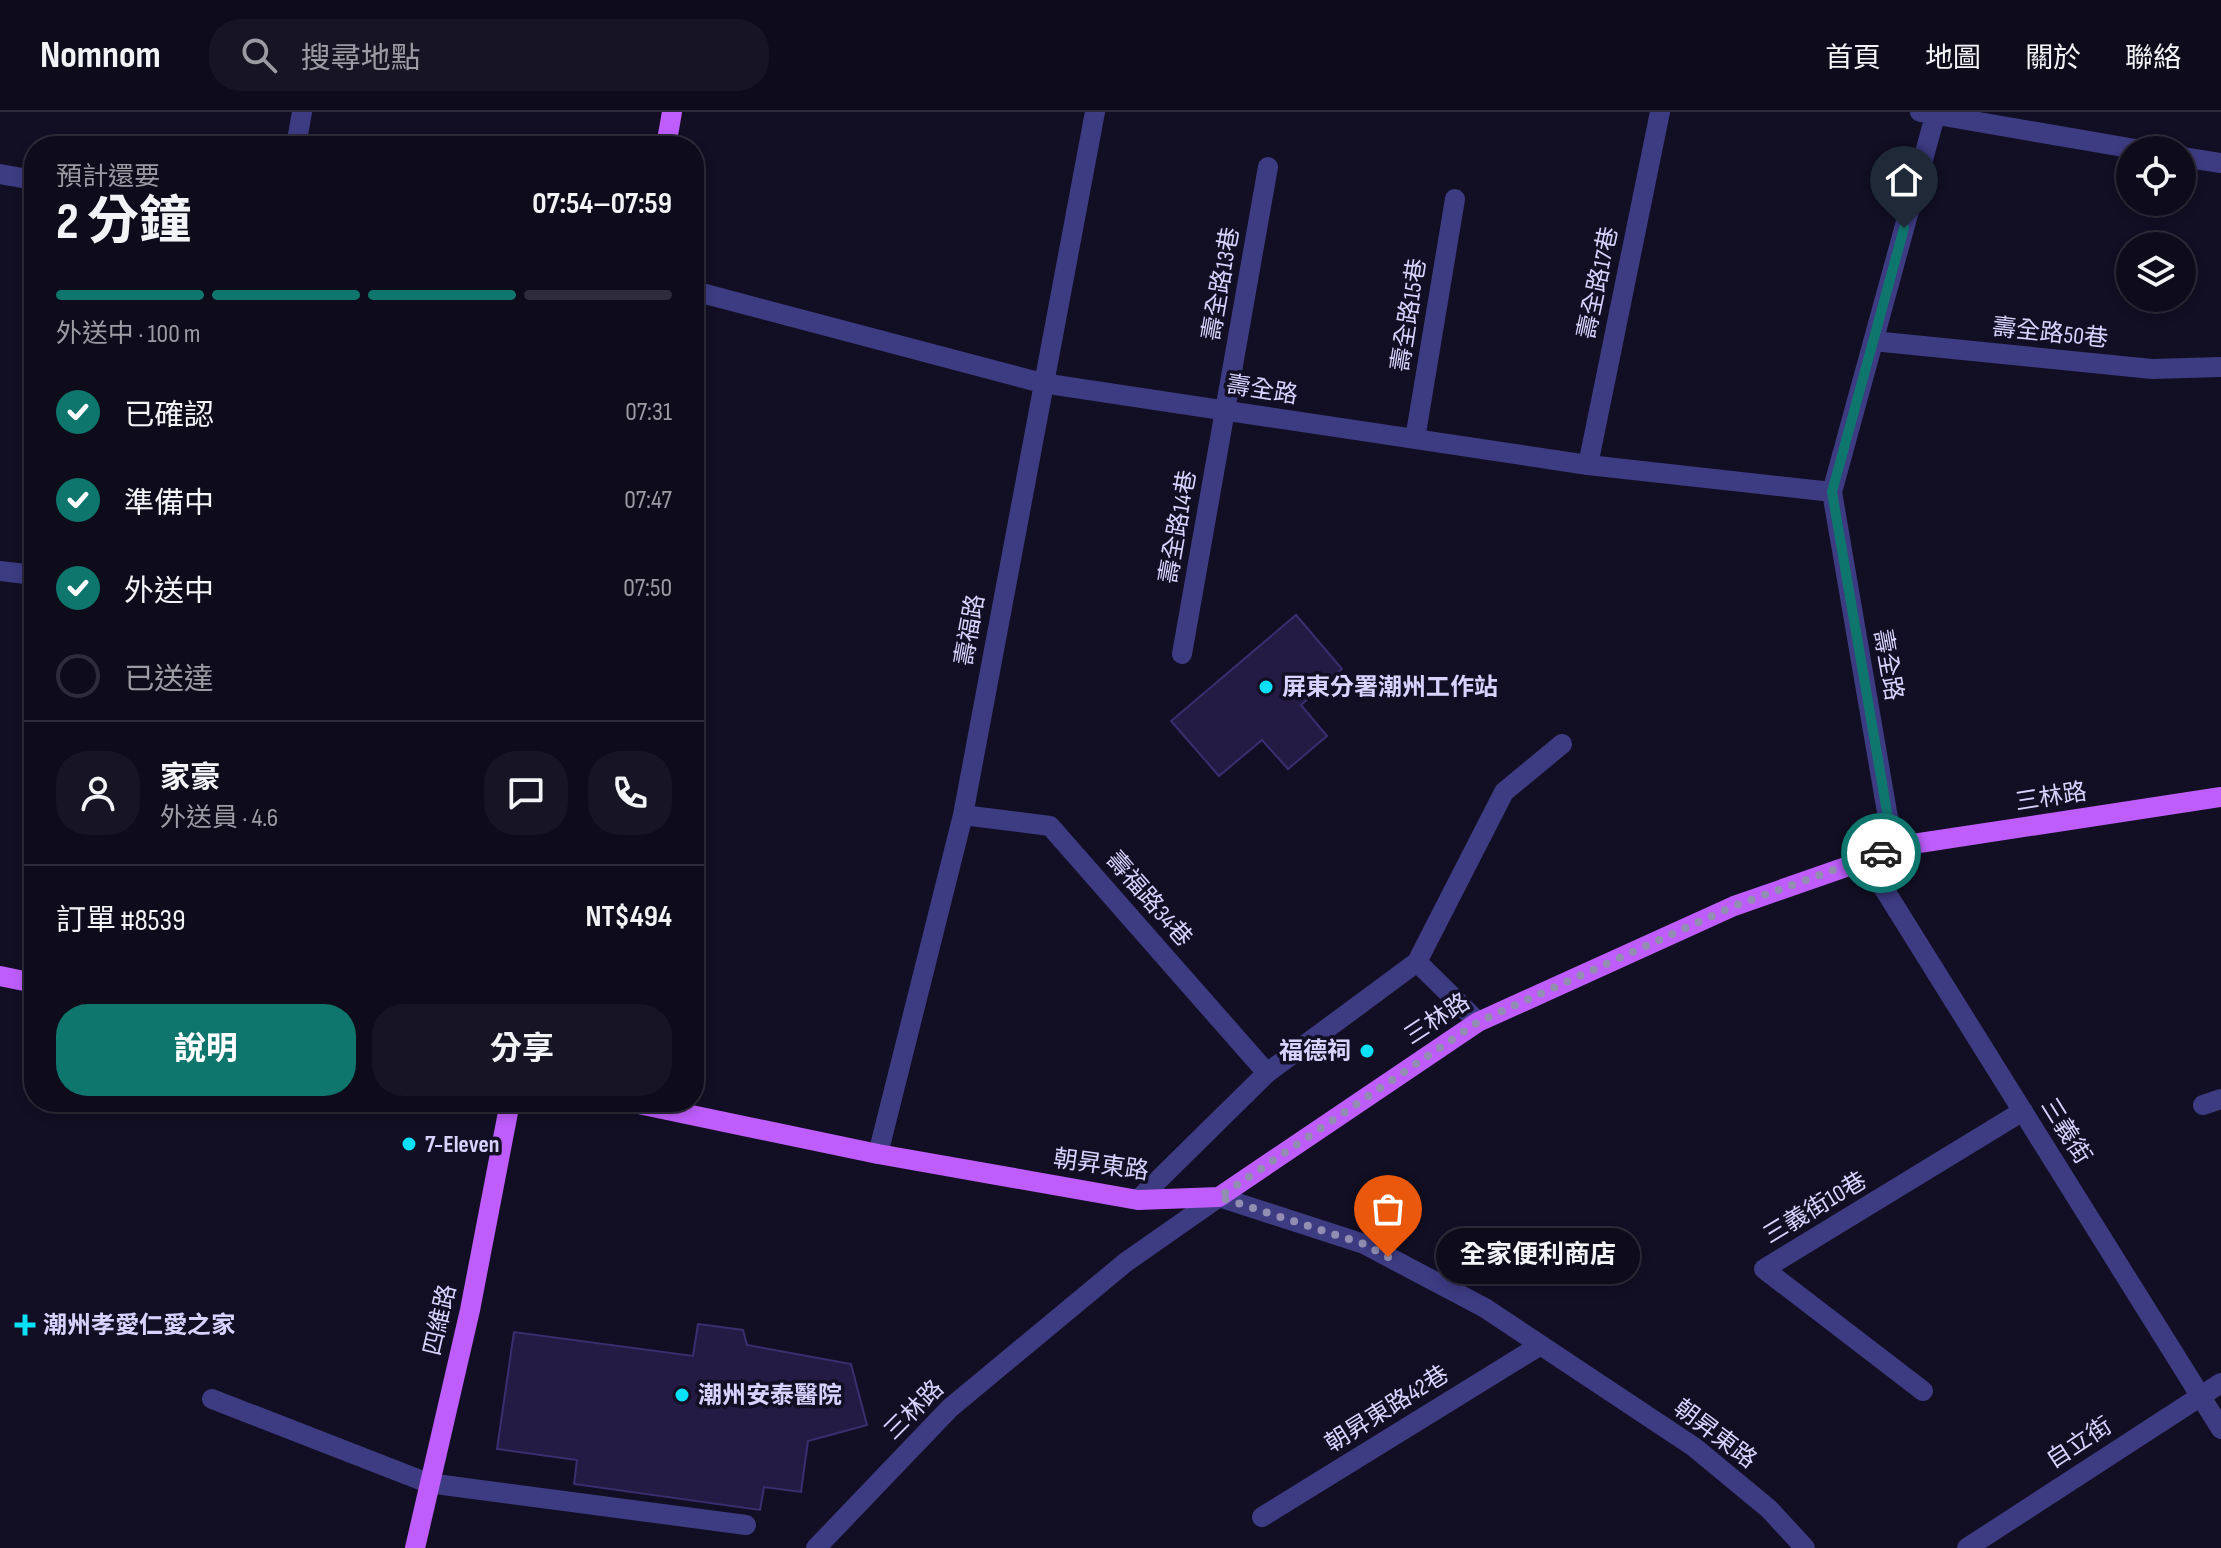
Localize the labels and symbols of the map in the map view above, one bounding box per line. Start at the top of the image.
pin [1870,146,1938,228]
street label: 壽全路17巷 [1572,224,1624,342]
street label: 壽全路13巷 [1197,225,1245,343]
street label: 壽全路15巷 [1386,256,1432,374]
street label: 壽全路50巷 [1991,312,2109,354]
street label: 壽全路 [1224,370,1300,410]
street label: 壽全路14巷 [1154,468,1202,586]
street label: 壽福路 [949,592,991,668]
street label: 壽全路 [1867,627,1909,703]
place label: 屏東分署潮州工作站 [1282,673,1498,702]
marker: 屏東分署潮州工作站 [1257,678,1275,696]
street label: 三林路 [2013,777,2089,817]
courier [1841,813,1921,893]
street label: 壽福路34巷 [1100,846,1198,952]
street label: 三林路 [1399,987,1475,1051]
place label: 福德祠 [1279,1037,1351,1066]
marker: 福德祠 [1358,1042,1376,1060]
street label: 三義街 [2035,1093,2097,1169]
place label: 7-Eleven [425,1130,499,1159]
marker: 7-Eleven [400,1135,418,1153]
street label: 朝昇東路 [1051,1144,1151,1186]
street label: 三義街10巷 [1758,1166,1872,1250]
pin [1354,1175,1422,1257]
callout: 全家便利商店 [1436,1229,1640,1285]
street label: 四維路 [418,1282,462,1358]
place label: 潮州孝愛仁愛之家 [43,1311,235,1340]
marker: 潮州孝愛仁愛之家 [14,1314,36,1336]
street label: 朝昇東路42巷 [1320,1360,1454,1458]
street label: 三林路 [878,1374,950,1446]
place label: 潮州安泰醫院 [698,1381,842,1410]
marker: 潮州安泰醫院 [673,1386,691,1404]
street label: 朝昇東路 [1668,1394,1762,1474]
street label: 自立街 [2041,1411,2117,1475]

